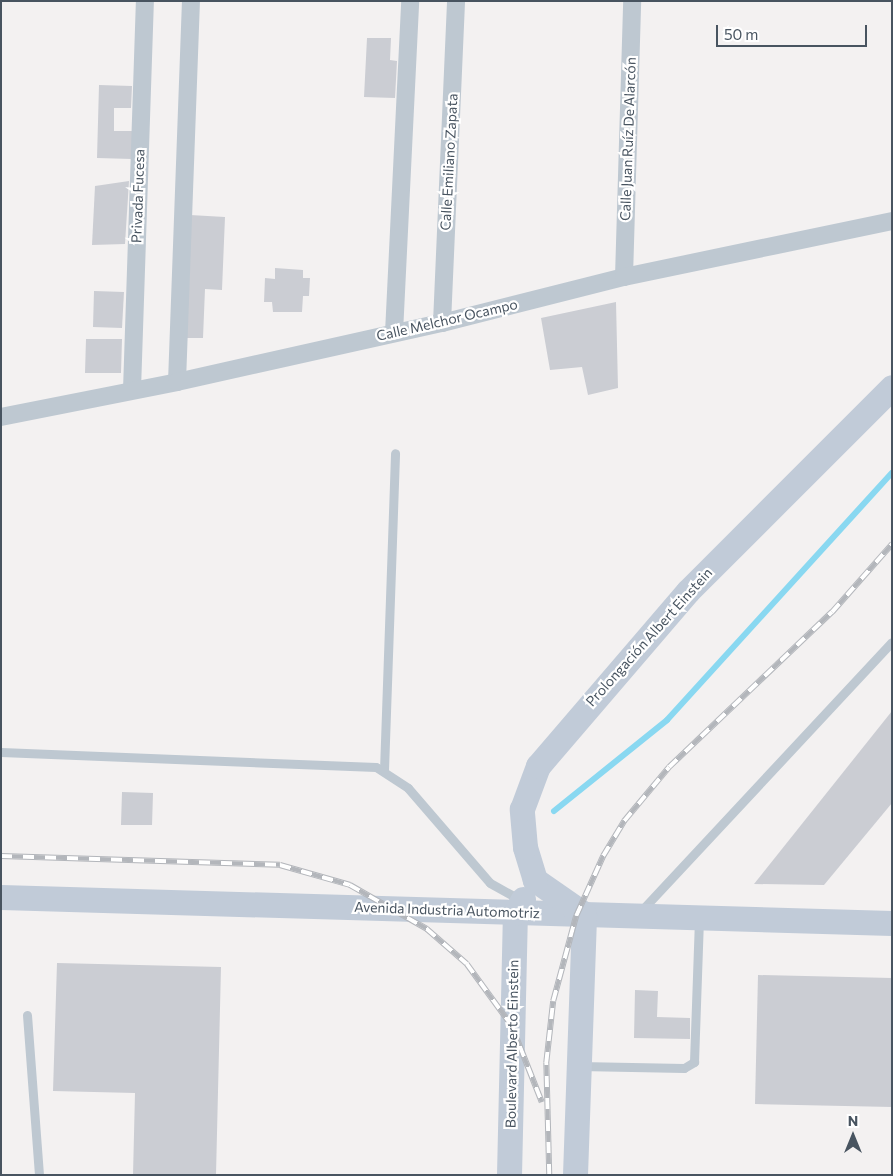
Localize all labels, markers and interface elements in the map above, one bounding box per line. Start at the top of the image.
scale bar [718,15,869,47]
text: 50 m [724,25,758,43]
street label: Calle Juan Ruíz De Alarcón [617,57,639,221]
street label: Calle Emiliano Zapata [437,93,461,231]
street label: Privada Fucesa [128,149,148,243]
street label: Calle Melchor Ocampo [375,296,519,344]
street label: Prolongación Albert Einstein [582,564,716,710]
street label: Avenida Industria Automotriz [354,898,540,922]
street label: Boulevard Alberto Einstein [502,960,522,1128]
north arrow [828,1111,878,1161]
text: N [848,1112,858,1129]

